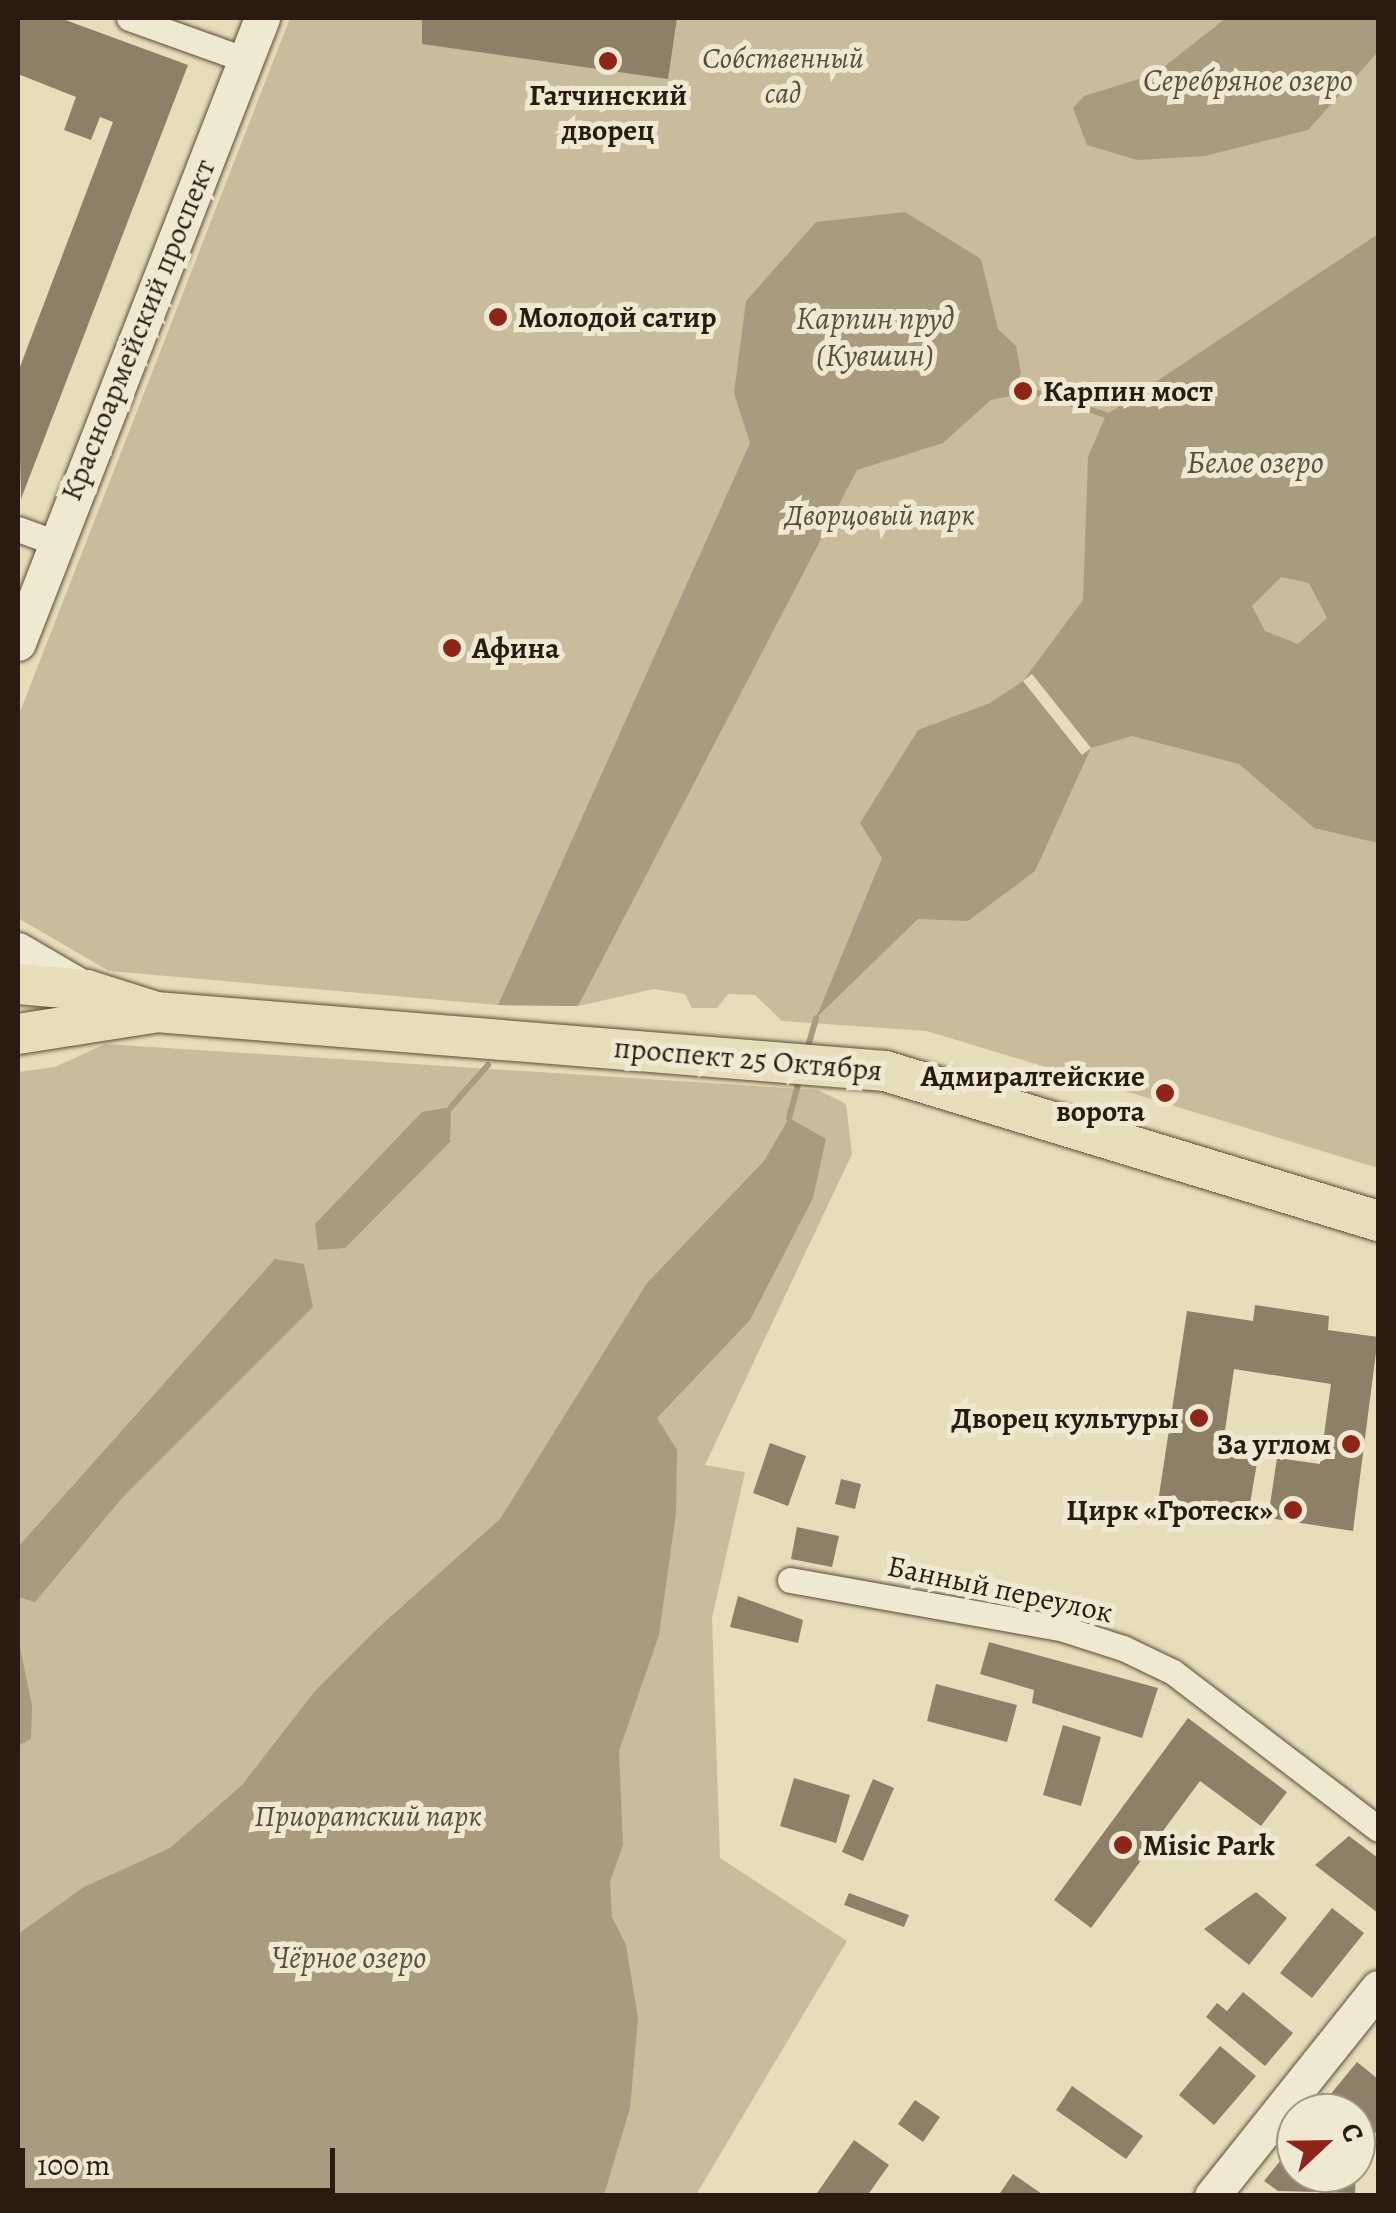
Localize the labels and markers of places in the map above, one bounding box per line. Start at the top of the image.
marker: Гатчинский дворец [597,50,619,72]
place label: Гатчинский дворец [529,77,687,148]
place label: Молодой сатир [518,299,717,335]
marker: Молодой сатир [487,306,509,328]
place label: Карпин мост [1043,373,1213,409]
marker: Карпин мост [1012,380,1034,402]
place label: Афина [472,630,559,666]
marker: Афина [441,637,463,659]
place label: Адмиралтейские ворота [921,1058,1145,1128]
marker: Адмиралтейские ворота [1154,1082,1176,1104]
place label: Дворец культуры [951,1400,1179,1436]
marker: Дворец культуры [1188,1407,1210,1429]
place label: За углом [1217,1426,1331,1462]
marker: За углом [1340,1433,1362,1455]
place label: Цирк «Гротеск» [1066,1492,1273,1528]
marker: Цирк «Гротеск» [1282,1499,1304,1521]
place label: Misic Park [1143,1827,1275,1863]
marker: Misic Park [1112,1834,1134,1856]

